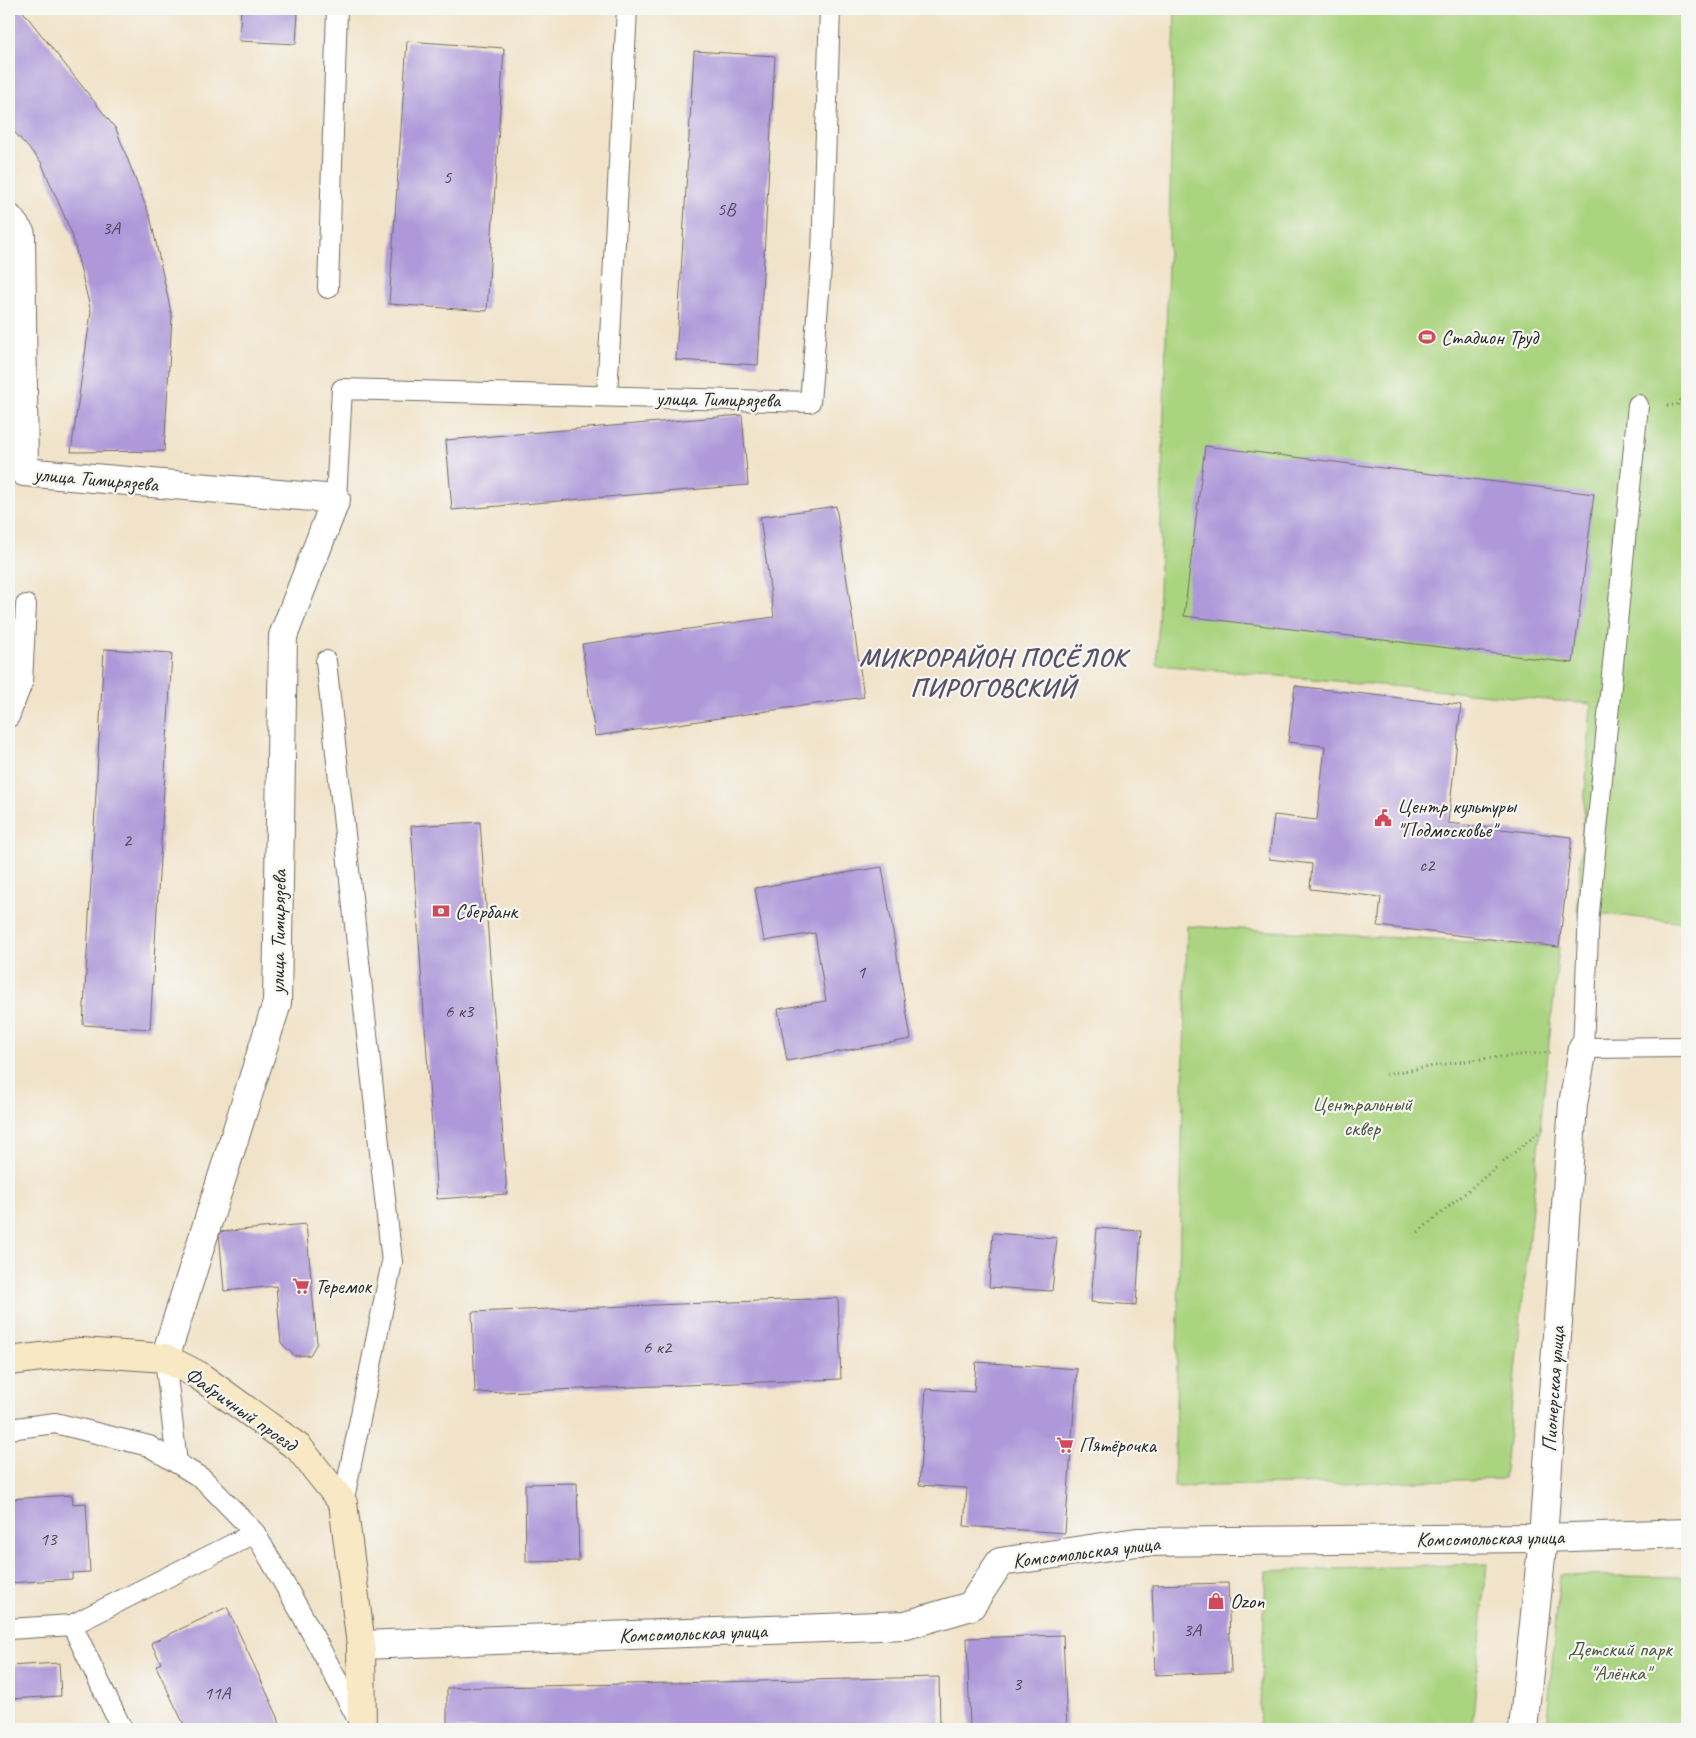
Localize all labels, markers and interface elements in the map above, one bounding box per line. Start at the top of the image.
house number: 5 [443,165,453,189]
house number: 5В [717,197,736,221]
house number: 3А [102,216,122,240]
place label: Стадион Труд [1441,324,1540,350]
sports icon: Стадион Труд [1417,327,1437,347]
street label: улица Тимирязева [654,385,782,413]
street label: улица Тимирязева [31,460,161,498]
district label: МИКРОРАЙОН ПОСЁЛОК ПИРОГОВСКИЙ [859,641,1131,704]
place label: Центр культуры "Подмосковье" [1397,793,1518,843]
public building icon: Центр культуры "Подмосковье" [1373,808,1393,828]
house number: 2 [123,828,133,852]
house number: с2 [1419,853,1436,877]
street label: улица Тимирязева [264,868,292,996]
place label: Сбербанк [455,898,520,924]
bank icon: Сбербанк [431,901,451,921]
house number: 1 [857,960,867,984]
house number: 6 к3 [445,999,475,1023]
park label: Центральный сквер [1312,1091,1413,1141]
place label: Теремок [315,1273,373,1299]
supermarket icon: Теремок [291,1276,311,1296]
street label: Пионерская улица [1536,1324,1570,1453]
house number: 6 к2 [643,1335,673,1359]
street label: Фабричный проезд [180,1361,304,1459]
place label: Пятёрочка [1079,1432,1158,1458]
supermarket icon: Пятёрочка [1055,1435,1075,1455]
street label: Комсомольская улица [1416,1524,1566,1552]
house number: 13 [39,1527,58,1551]
street label: Комсомольская улица [1011,1530,1163,1574]
place label: Ozon [1230,1588,1265,1614]
shop icon: Ozon [1206,1591,1226,1611]
street label: Комсомольская улица [619,1617,769,1649]
house number: 3А [1183,1618,1203,1642]
park label: Детский парк "Алёнка" [1568,1636,1673,1686]
house number: 3 [1013,1672,1023,1696]
house number: 11А [204,1681,232,1705]

